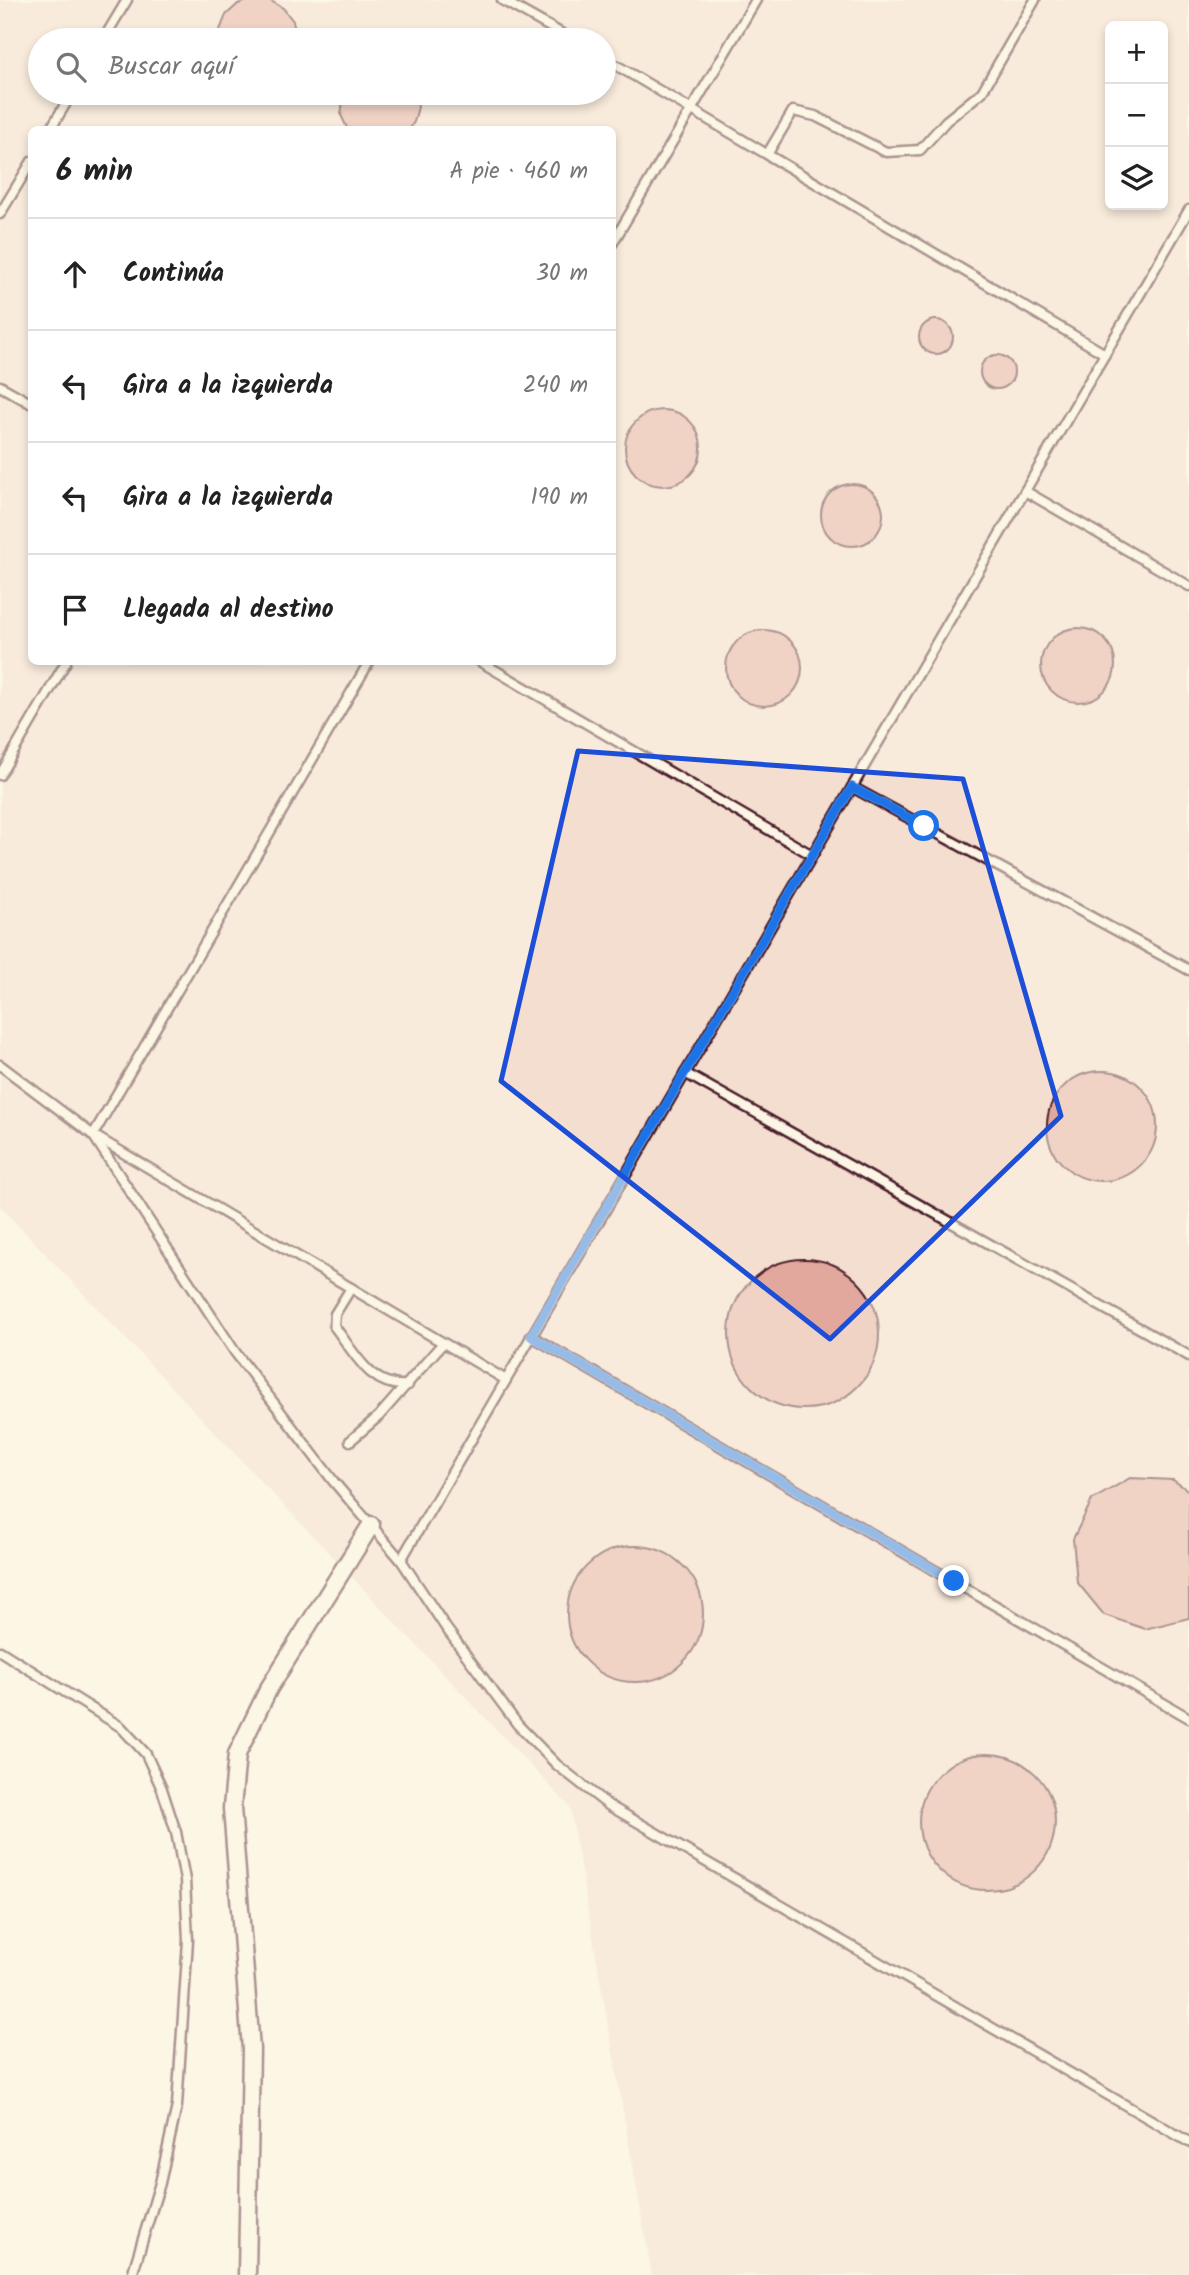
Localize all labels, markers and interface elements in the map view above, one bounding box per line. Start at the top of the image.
map controls [1105,21,1168,210]
button: + [1105,21,1168,84]
search box [28,28,616,105]
text: Buscar aquí [108,46,234,88]
icon: search [52,48,90,86]
button: − [1105,84,1168,147]
button: layers [1105,147,1168,210]
text: 6 min [56,148,133,196]
text: A pie · 460 m [450,154,588,190]
text: Continúa [123,253,224,295]
icon: ahead [56,255,94,293]
text: 30 m [536,256,588,292]
text: Gira a la izquierda [123,365,333,407]
icon: left [56,367,94,405]
text: 240 m [523,368,588,404]
text: Gira a la izquierda [123,477,333,519]
icon: left [56,479,94,517]
text: 190 m [531,480,588,516]
text: Llegada al destino [123,589,334,631]
icon: arrive [56,591,94,629]
route start [908,810,939,841]
route end [938,1565,969,1596]

